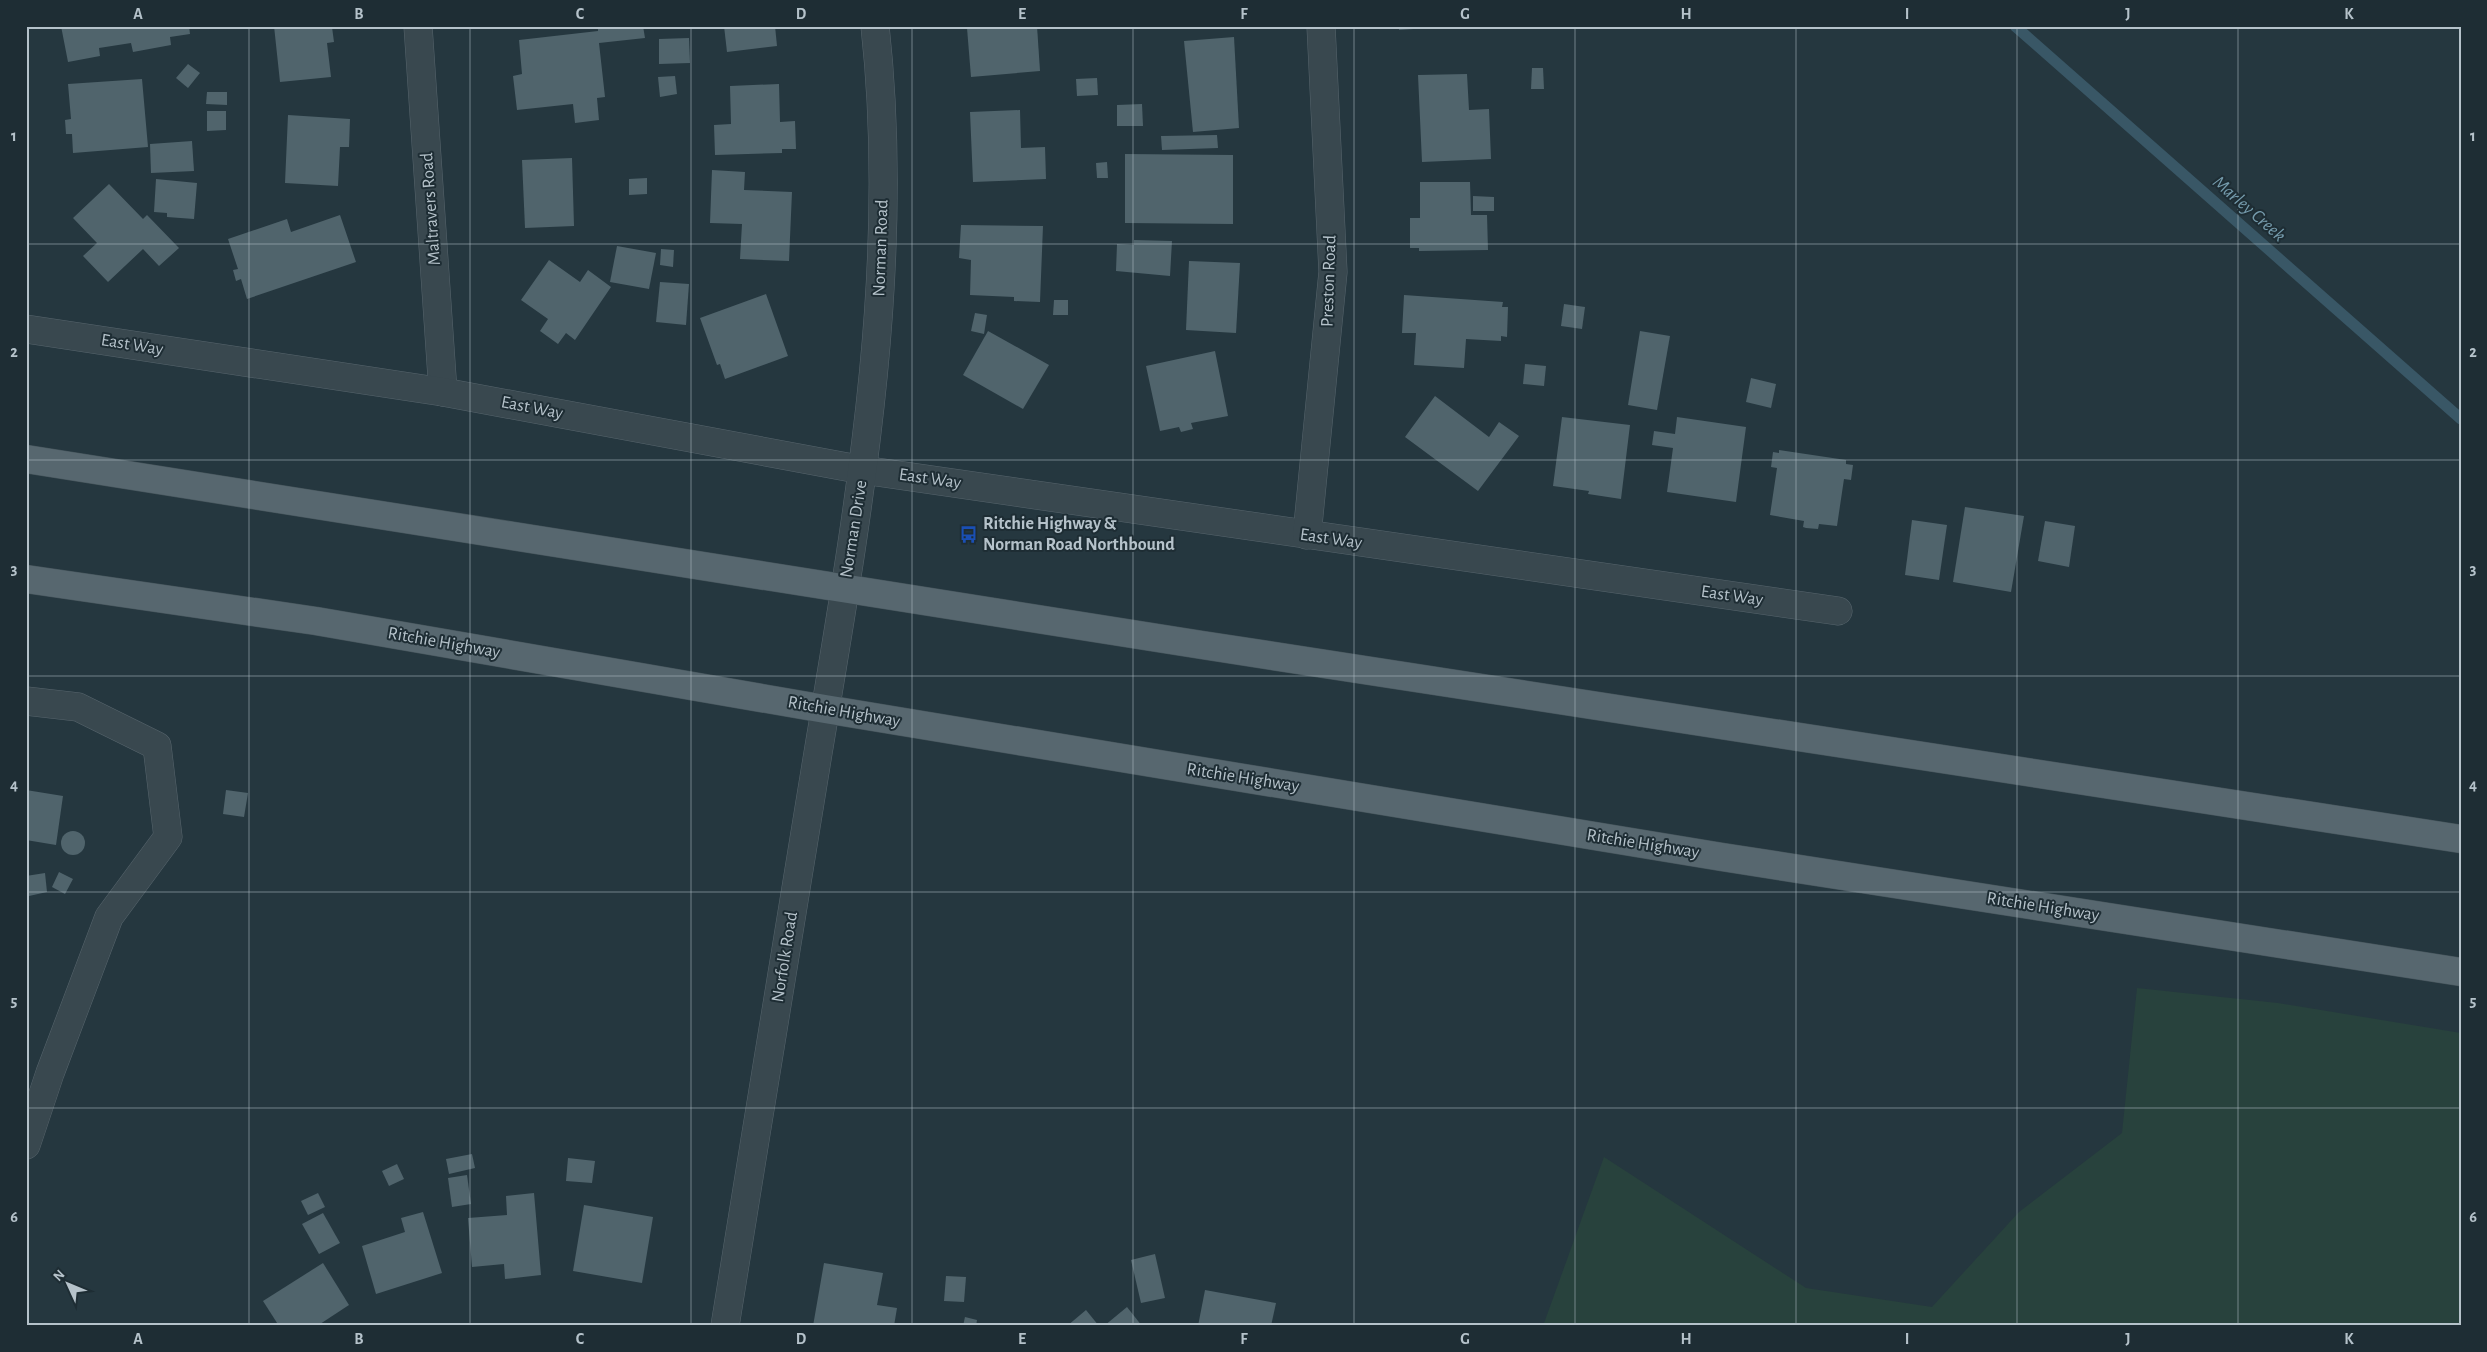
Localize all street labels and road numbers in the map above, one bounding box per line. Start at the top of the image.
street label: Maltravers Road [418,152,444,266]
street label: Norman Road [870,199,892,297]
street label: Preston Road [1318,235,1340,327]
street label: East Way [100,331,165,359]
street label: East Way [499,393,565,423]
street label: East Way [898,466,963,492]
street label: Norman Drive [837,479,871,579]
street label: East Way [1299,526,1364,552]
street label: East Way [1700,583,1765,609]
street label: Ritchie Highway [386,624,502,662]
street label: Ritchie Highway [786,693,902,731]
street label: Ritchie Highway [1185,760,1301,796]
street label: Ritchie Highway [1585,826,1701,862]
street label: Ritchie Highway [1985,889,2101,925]
street label: Norfolk Road [769,910,801,1004]

